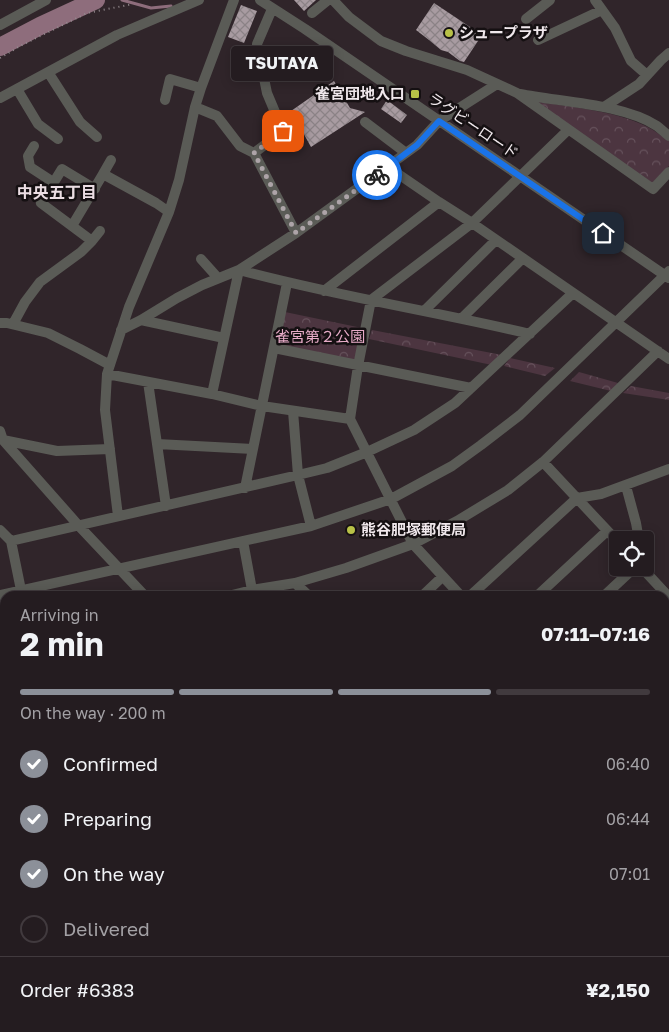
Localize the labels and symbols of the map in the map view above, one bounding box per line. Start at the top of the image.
place label: シュープラザ [459,23,548,41]
marker: シュープラザ [443,27,455,39]
callout: TSUTAYA [232,46,334,81]
place label: 雀宮団地入口 [315,84,405,102]
marker: 雀宮団地入口 [409,88,421,100]
street label: ラグビーロード [425,88,522,162]
pin [262,110,304,152]
courier [352,150,402,200]
district label: 中央五丁目 [17,182,97,202]
pin [582,212,624,254]
park label: 雀宮第２公園 [275,327,365,345]
place label: 熊谷肥塚郵便局 [361,520,466,538]
marker: 熊谷肥塚郵便局 [345,524,357,536]

